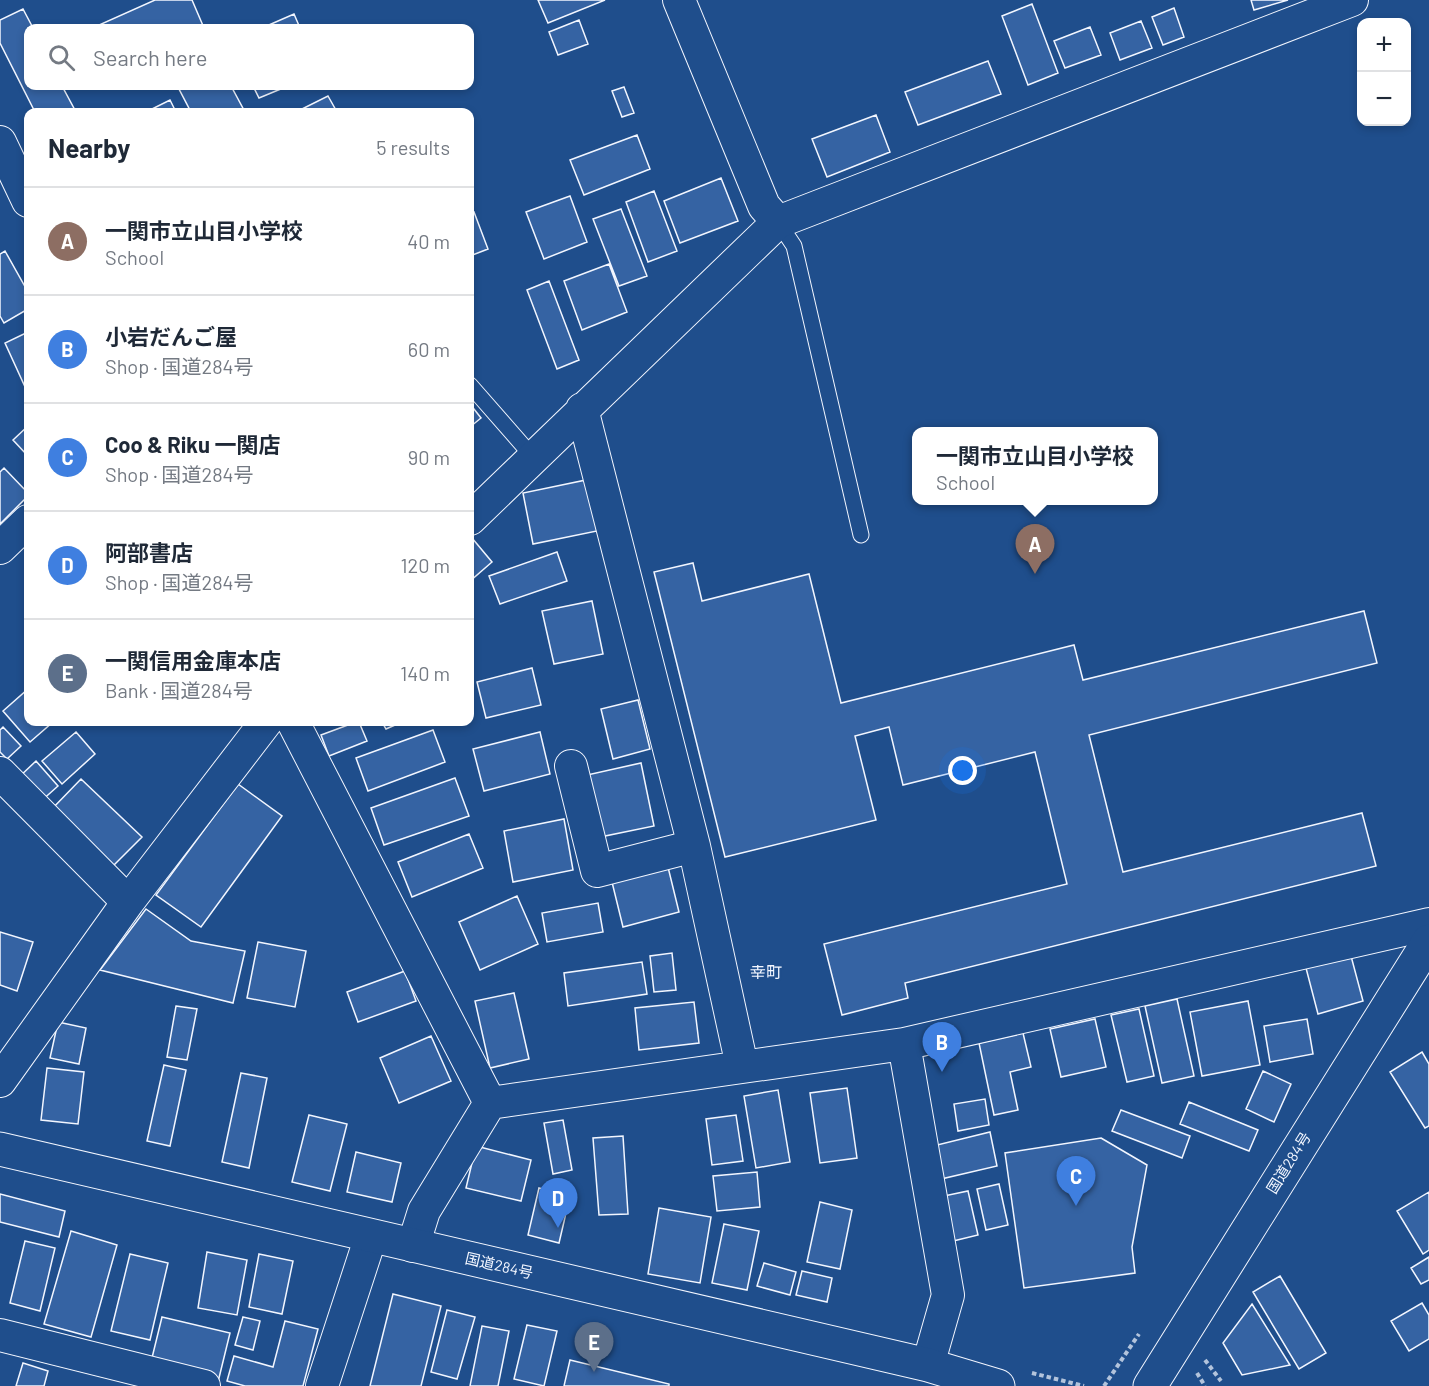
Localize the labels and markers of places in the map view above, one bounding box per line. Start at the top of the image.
pin: A [1016,524,1054,574]
pin: B [922,1022,962,1072]
pin: C [1056,1156,1096,1206]
pin: D [538,1178,578,1228]
pin: E [574,1322,614,1372]

